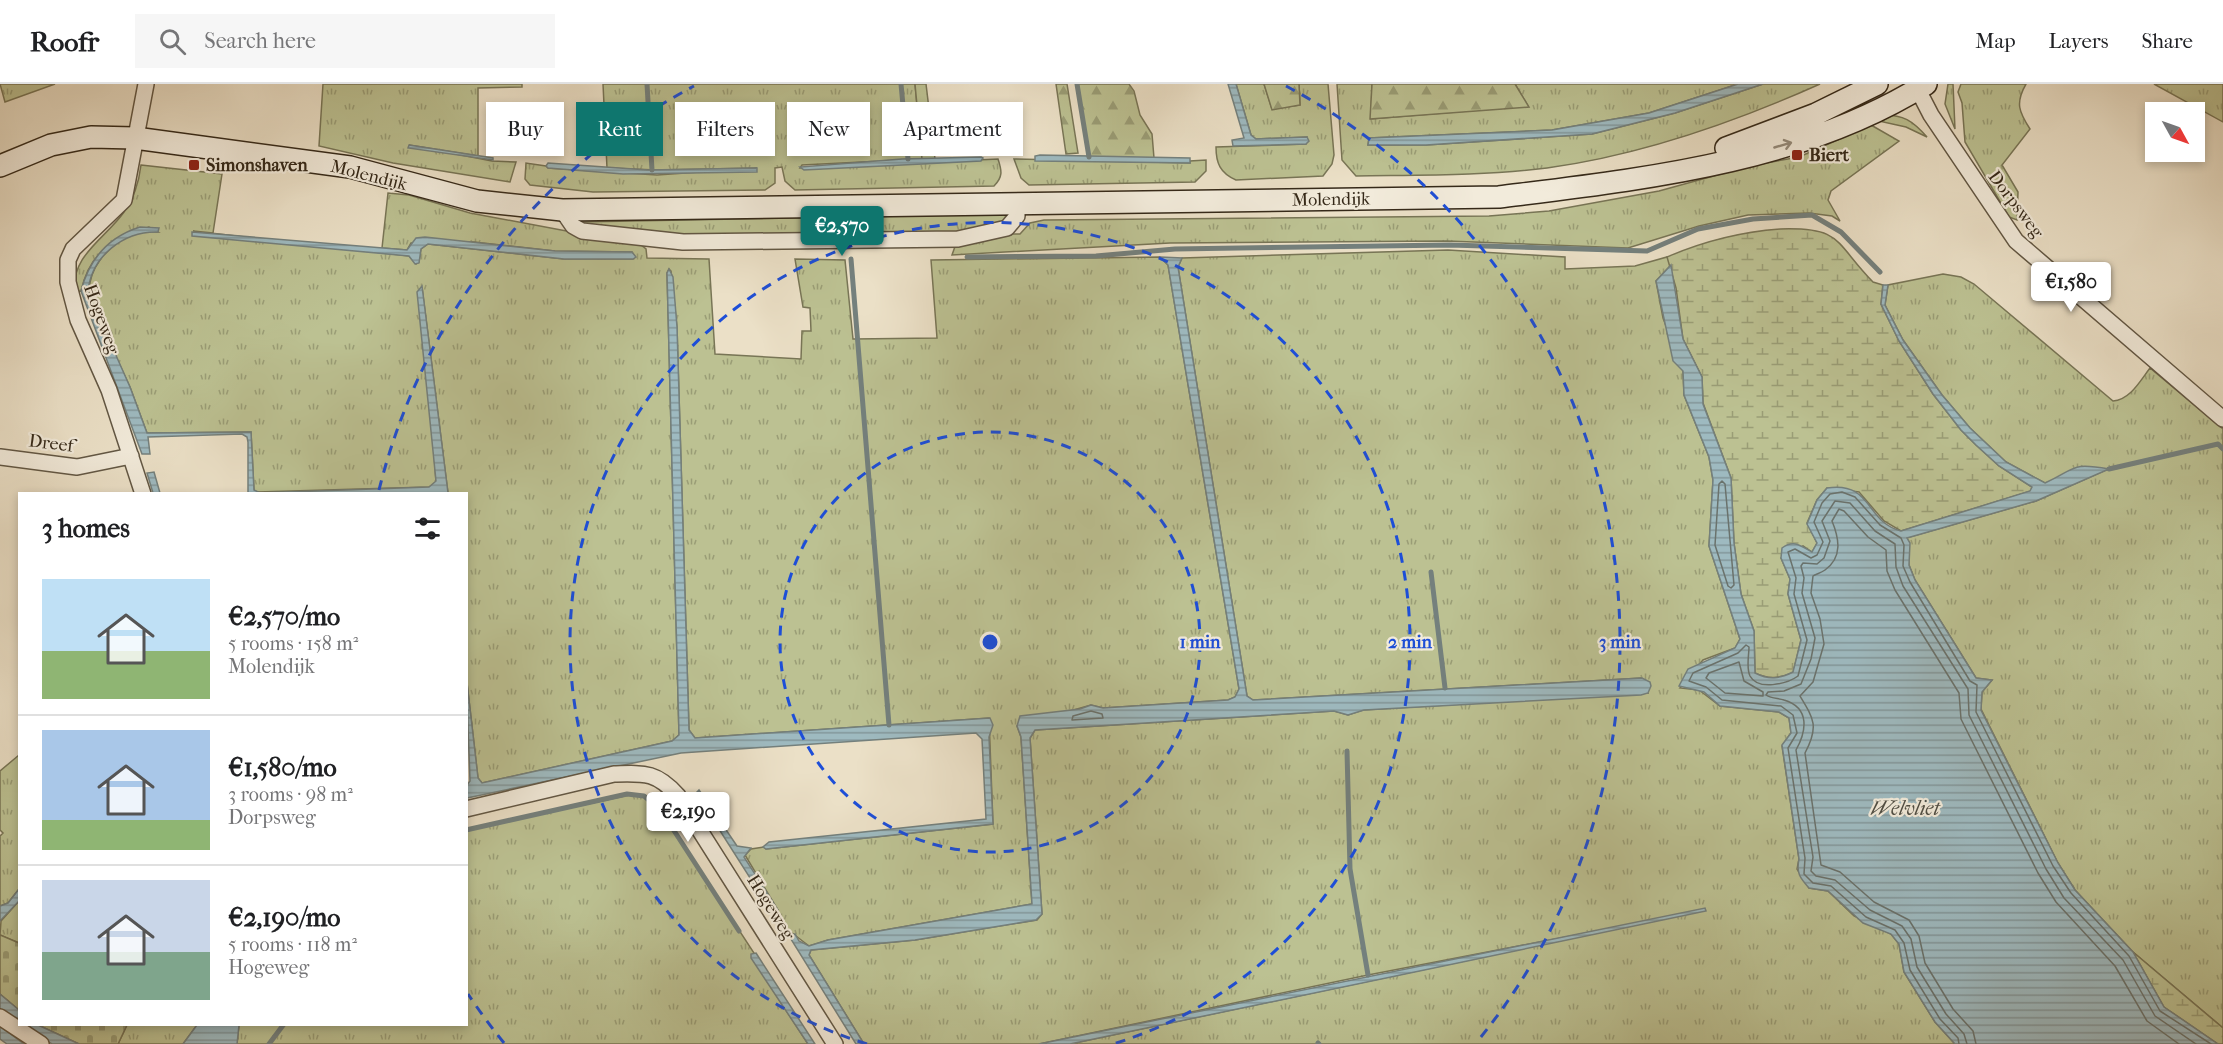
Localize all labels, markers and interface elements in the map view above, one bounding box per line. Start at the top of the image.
search box [135,14,555,68]
text: Roofr [30,25,99,58]
icon: search [156,25,189,58]
text: Search here [204,28,316,54]
text: Map [1975,29,2016,53]
text: Layers [2049,29,2108,53]
text: Share [2141,29,2193,53]
chip: Buy [486,102,564,156]
chip: Rent [576,102,663,156]
chip: Filters [675,102,775,156]
chip: New [787,102,870,156]
chip: Apartment [882,102,1023,156]
north arrow [2145,102,2205,162]
map controls [2145,102,2205,162]
one-way arrow [1773,139,1792,151]
place label: Biert [1809,145,1850,166]
marker: Biert [1790,148,1804,162]
place label: Simonshaven [206,155,308,176]
street label: Molendijk [328,156,410,195]
marker: Simonshaven [187,158,201,172]
street label: Dorpsweg [1983,167,2048,242]
street label: Molendijk [1292,188,1371,211]
pin: €2,570 [793,206,891,257]
text: €2,570 [815,214,869,237]
pin: €1,580 [2022,262,2120,313]
text: €1,580 [2045,270,2097,293]
street label: Hogeweg [79,281,124,357]
street label: Dreef [27,430,79,457]
icon: filters [411,512,444,545]
text: 3 homes [42,513,130,544]
text: €2,570/mo [228,601,340,632]
icon: home [90,603,162,675]
text: 5 rooms · 158 m² [228,632,358,655]
centre of rings [980,632,1000,652]
text: 1 min [1179,632,1221,653]
text: 2 min [1388,632,1432,653]
text: 3 min [1599,632,1642,653]
text: Molendijk [228,655,315,678]
text: €1,580/mo [228,752,337,783]
icon: home [90,754,162,826]
text: 3 rooms · 98 m² [228,783,353,806]
pin: €2,190 [639,792,737,843]
water label: Welvliet [1871,797,1941,820]
text: €2,190 [661,800,715,823]
text: Dorpsweg [228,806,316,829]
street label: Hogeweg [742,871,799,944]
text: €2,190/mo [228,902,341,933]
icon: home [90,904,162,976]
text: 5 rooms · 118 m² [228,933,357,956]
text: Hogeweg [228,956,309,979]

